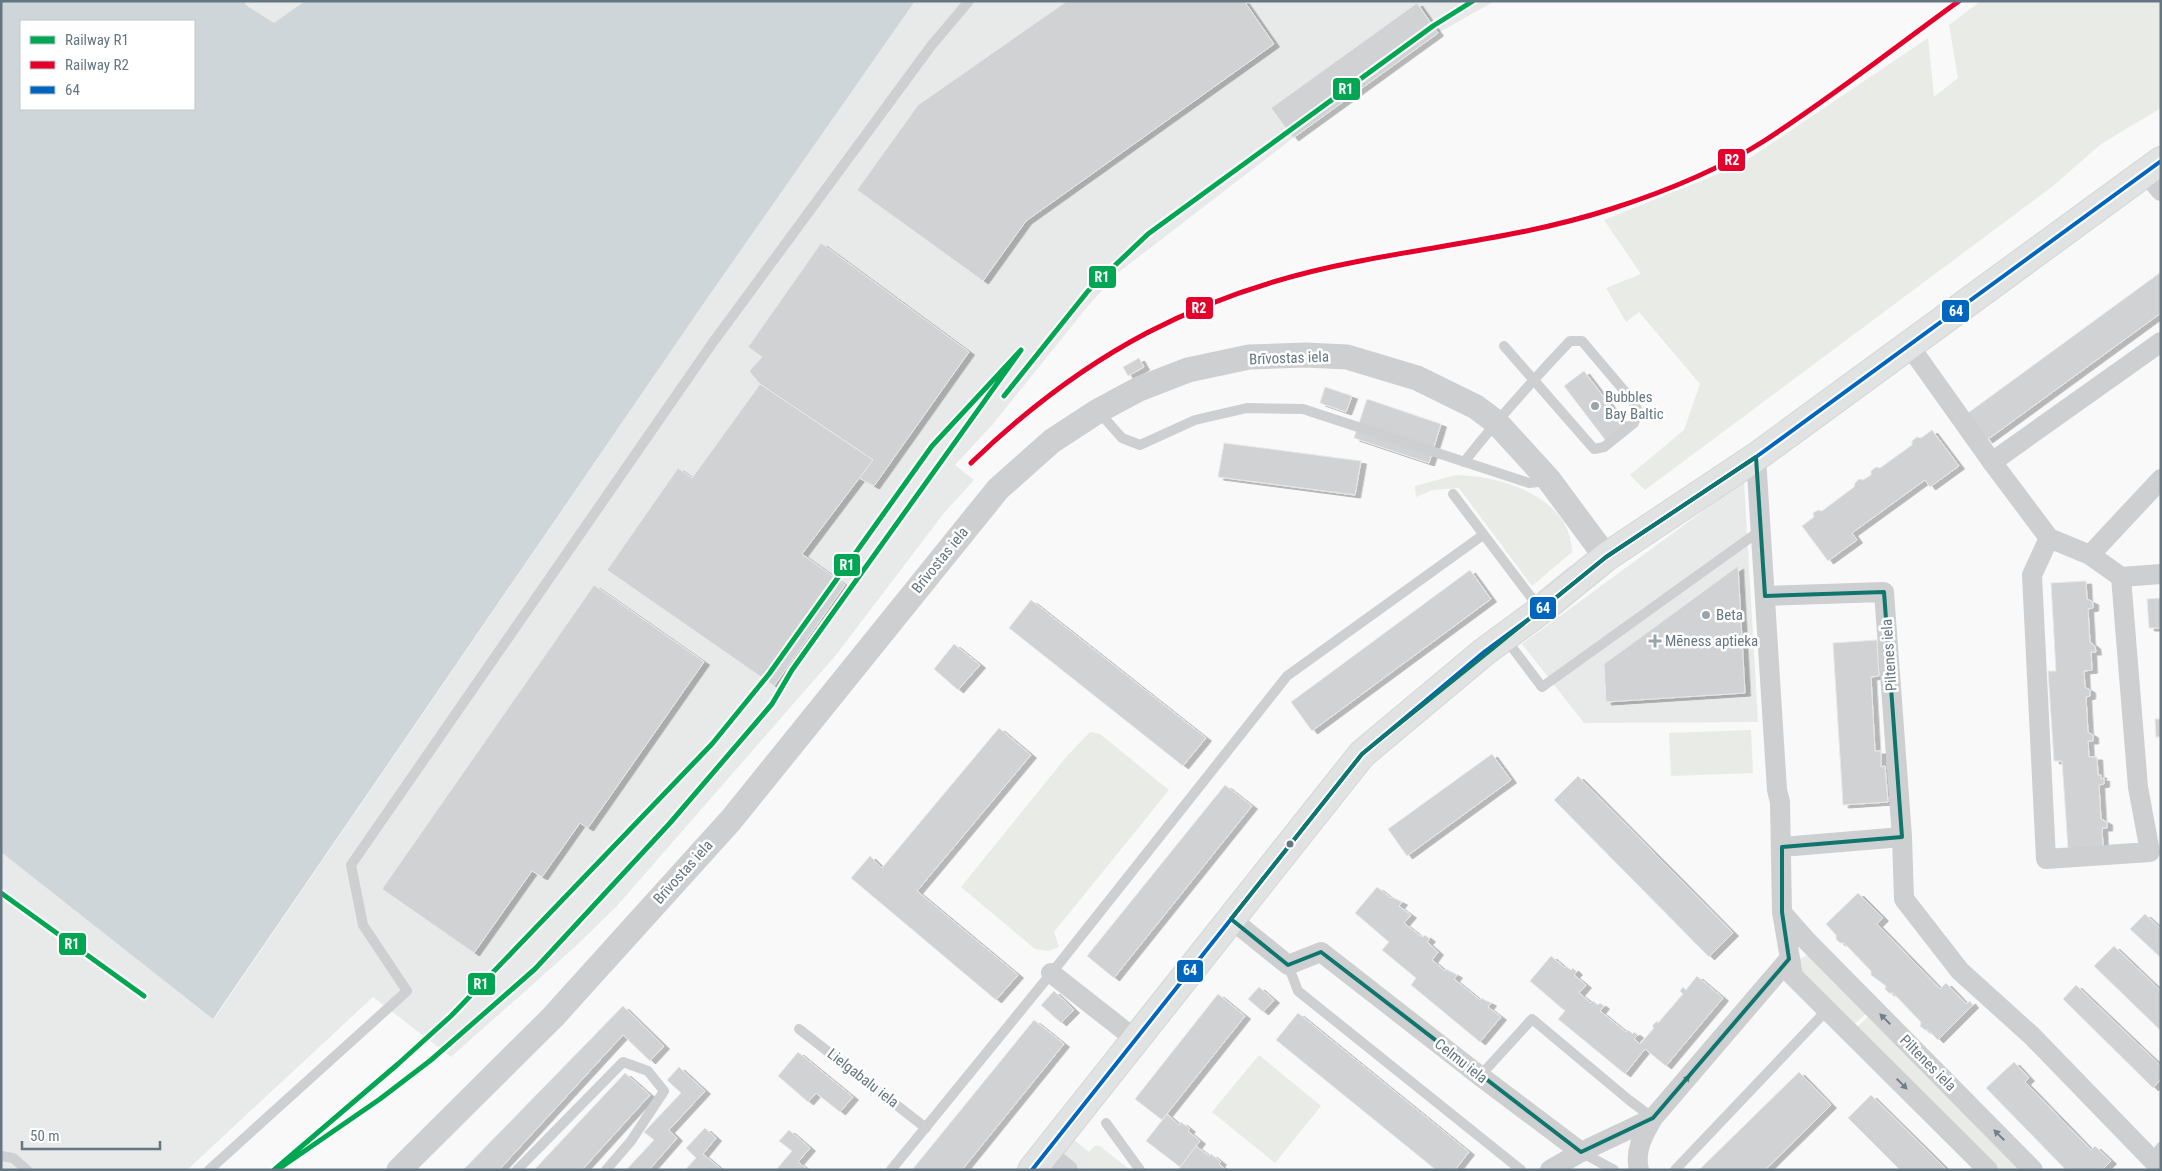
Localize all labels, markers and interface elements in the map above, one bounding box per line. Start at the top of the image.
legend [20,20,195,110]
text: Railway R1 [65,31,129,49]
text: Railway R2 [65,56,129,74]
line badge: R1 [1332,77,1361,101]
text: 64 [65,81,80,99]
text: R1 [1339,81,1353,97]
line badge: R2 [1717,148,1746,172]
text: R2 [1725,152,1739,168]
line badge: R1 [1088,265,1117,289]
text: R1 [1095,269,1109,285]
line badge: R2 [1185,296,1214,320]
line badge: 64 [1941,299,1970,323]
text: R2 [1192,300,1206,316]
text: 64 [1949,303,1963,319]
street label: Brīvostas iela [1249,348,1329,368]
place label: Bubbles Bay Baltic [1605,388,1664,423]
marker: Bubbles Bay Baltic [1589,400,1601,412]
street label: Brīvostas iela [908,523,972,597]
line badge: R1 [833,553,861,577]
text: R1 [840,557,854,573]
line badge: 64 [1529,596,1557,620]
text: 64 [1536,600,1550,616]
place label: Beta [1716,606,1743,624]
marker: Beta [1700,609,1712,621]
street label: Piltenes iela [1877,618,1901,692]
place label: Mēness aptieka [1665,632,1758,650]
marker: Mēness aptieka [1649,635,1661,647]
street label: Brīvostas iela [650,836,716,908]
unlabelled marker [1285,839,1295,849]
line badge: R1 [58,932,87,956]
text: R1 [65,936,79,952]
line badge: 64 [1176,959,1204,983]
text: 64 [1183,962,1197,978]
line badge: R1 [467,972,496,996]
text: R1 [474,976,488,992]
one-way arrow [1879,1014,1891,1026]
street label: Piltenes iela [1896,1031,1960,1095]
street label: Celmu iela [1431,1035,1491,1087]
street label: Lielgabalu iela [824,1045,902,1111]
one-way arrow [1679,1075,1691,1087]
one-way arrow [1896,1078,1908,1090]
scale bar [22,1118,160,1150]
text: 50 m [30,1127,60,1145]
one-way arrow [1993,1129,2005,1141]

